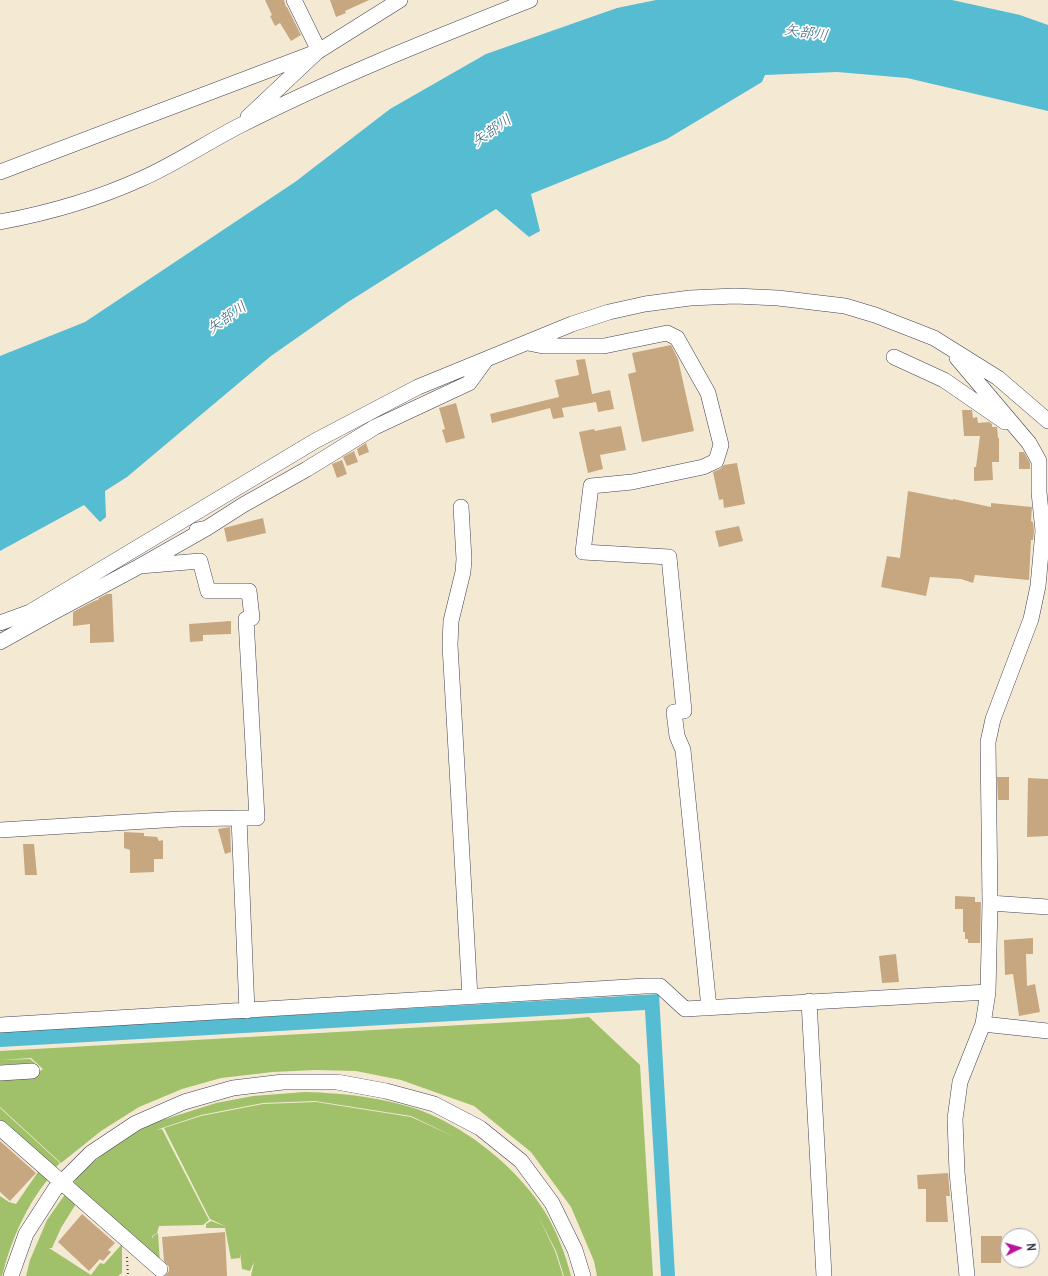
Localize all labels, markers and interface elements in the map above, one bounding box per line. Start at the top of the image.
water label: 矢部川 [782,21,830,45]
water label: 矢部川 [468,111,516,151]
water label: 矢部川 [203,298,251,338]
north arrow [1000,1228,1040,1268]
text: N [1024,1243,1038,1251]

